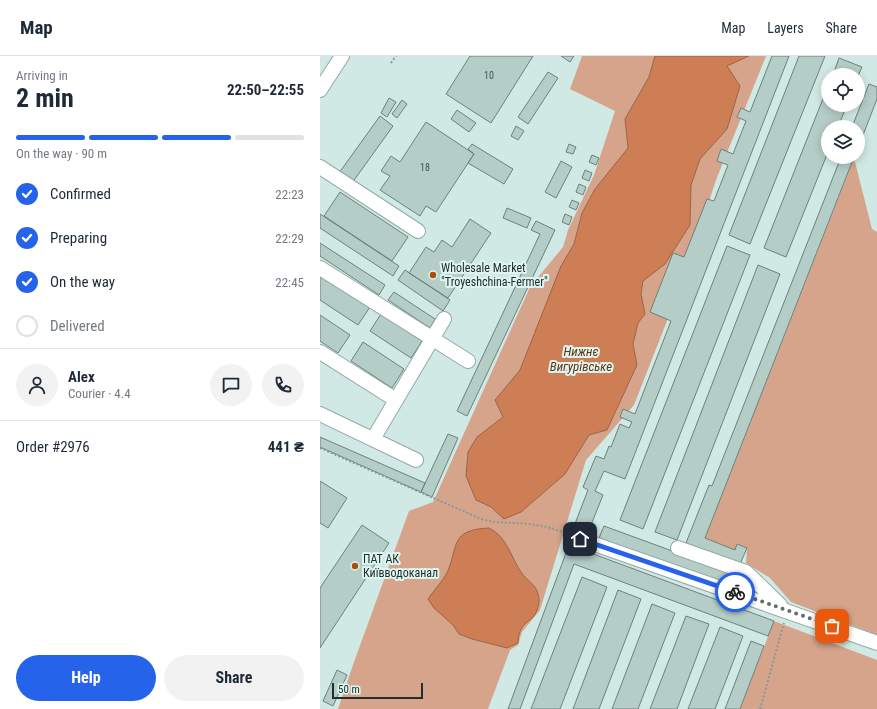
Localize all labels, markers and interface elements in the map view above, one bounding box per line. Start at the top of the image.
text: Map [20,16,53,39]
text: Map [721,20,745,36]
text: Layers [767,20,804,36]
text: Share [826,20,857,36]
text: Arriving in [16,68,68,83]
map controls [821,68,865,164]
button: locate [821,68,865,112]
house number: 10 [484,70,494,81]
text: 22:50–22:55 [227,81,304,99]
text: 2 min [16,83,74,113]
button: layers [821,120,865,164]
text: On the way · 90 m [16,146,107,161]
house number: 18 [420,162,430,173]
icon: check [16,183,38,205]
text: Confirmed [50,185,111,203]
text: 22:23 [275,187,304,202]
icon: check [16,227,38,249]
text: Preparing [50,229,107,247]
text: 22:29 [275,231,304,246]
place label: Wholesale Market "Troyeshchina-Fermer" [441,261,548,289]
marker: Wholesale Market "Troyeshchina-Fermer" [428,270,438,280]
icon: check [16,271,38,293]
text: On the way [50,273,115,291]
text: 22:45 [275,275,304,290]
text: Delivered [50,317,105,335]
water label: Нижнє Вигурівське [550,344,612,374]
button: person [16,364,58,406]
button: chat [210,364,252,406]
button: phone [262,364,304,406]
text: Alex [68,368,95,386]
text: Courier · 4.4 [68,386,131,401]
text: Order #2976 [16,438,90,456]
text: 441 ₴ [268,438,304,456]
pin [563,522,597,556]
icon: home [569,528,591,550]
place label: ПАТ АК Київводоканал [363,552,438,580]
marker: ПАТ АК Київводоканал [350,561,360,571]
courier [715,572,755,612]
icon: bike [724,581,746,603]
pin [815,609,849,643]
icon: bag [821,615,843,637]
button: Help [16,655,156,701]
button: Share [164,655,304,701]
scale bar [332,681,423,700]
text: 50 m [338,683,360,696]

